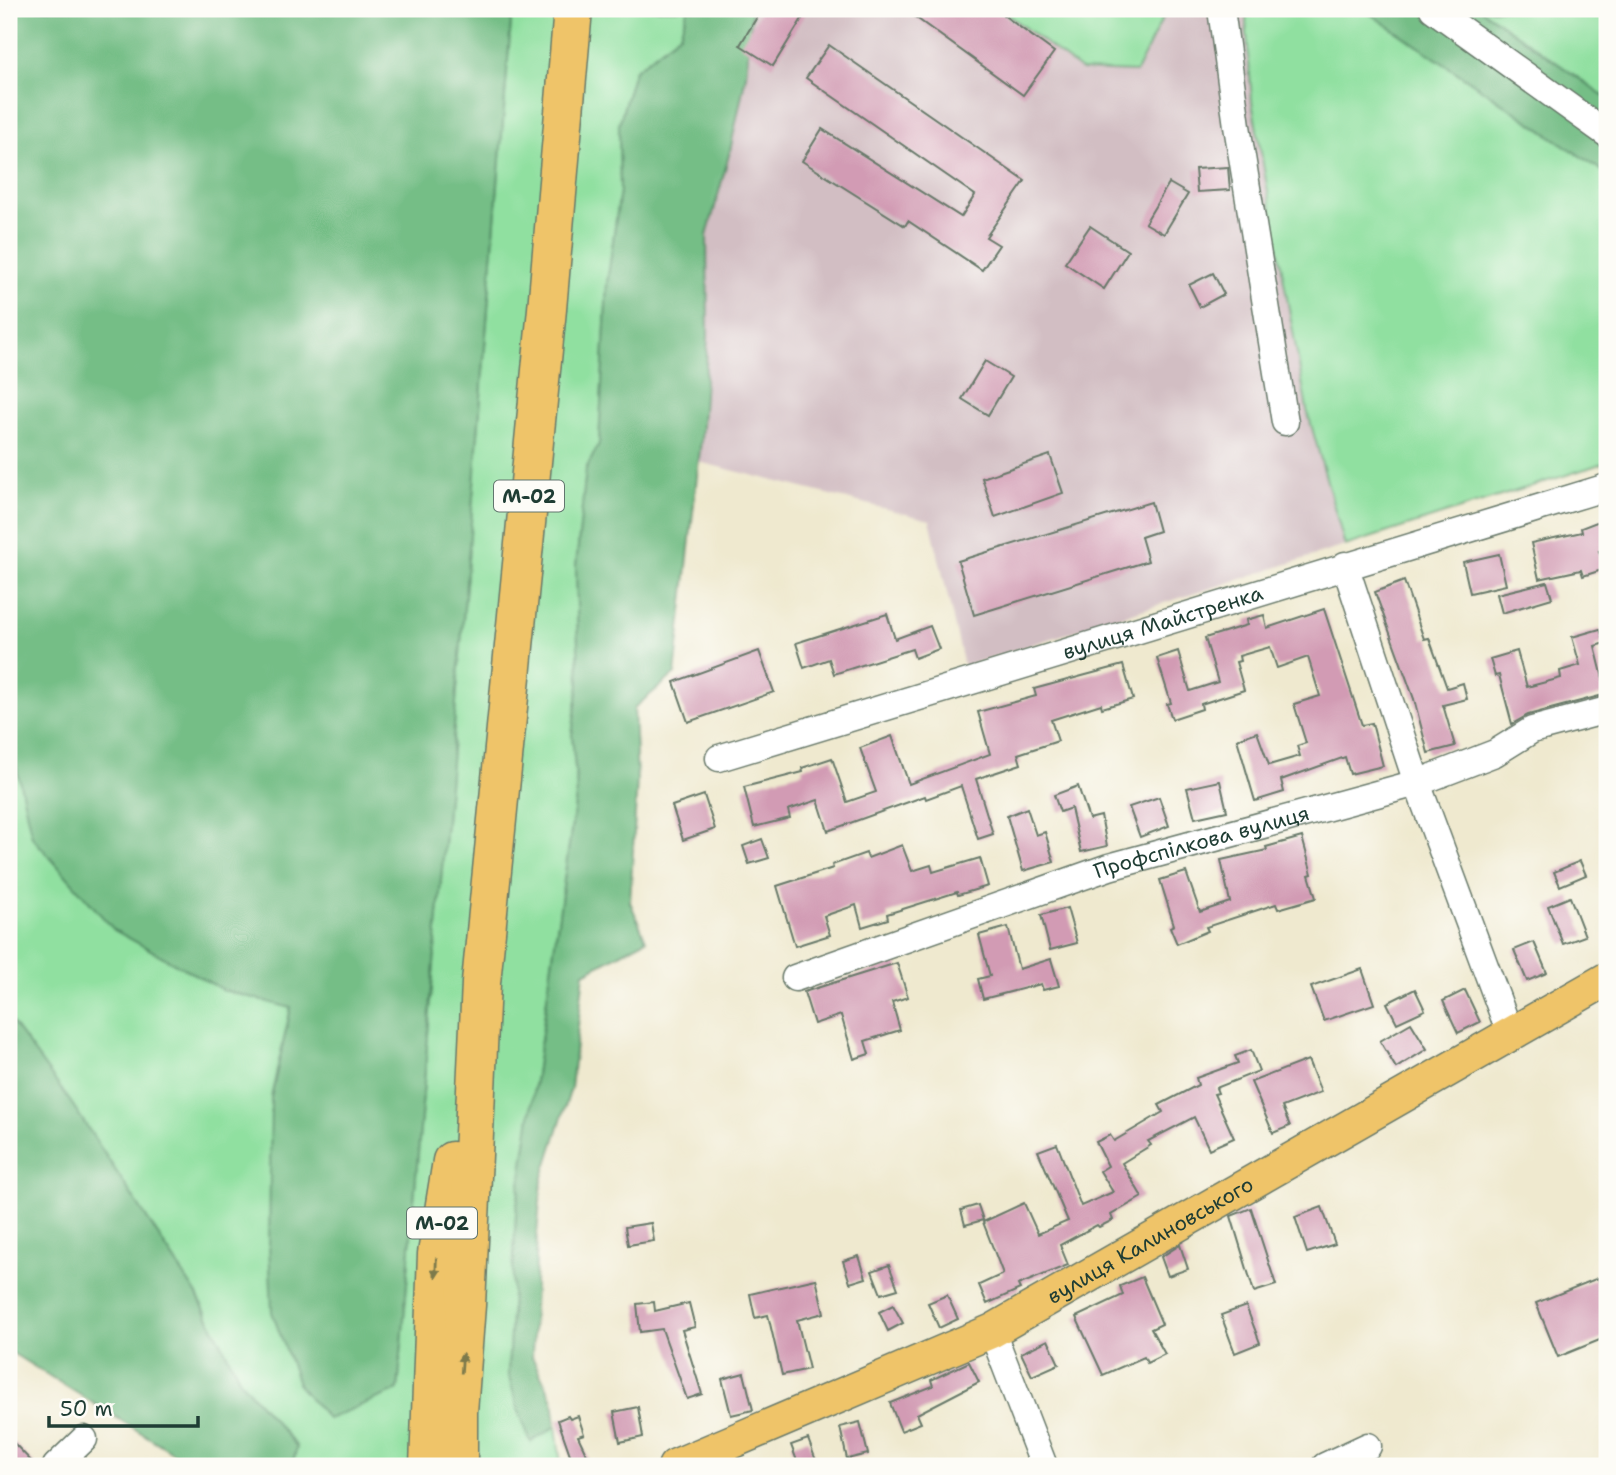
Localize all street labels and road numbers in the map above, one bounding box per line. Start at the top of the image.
road number: М-02 [494,481,564,512]
street label: вулиця Майстренка [1059,579,1266,666]
street label: Профспілкова вулиця [1090,799,1313,885]
street label: вулиця Калиновського [1042,1170,1259,1310]
road number: М-02 [407,1208,477,1238]

